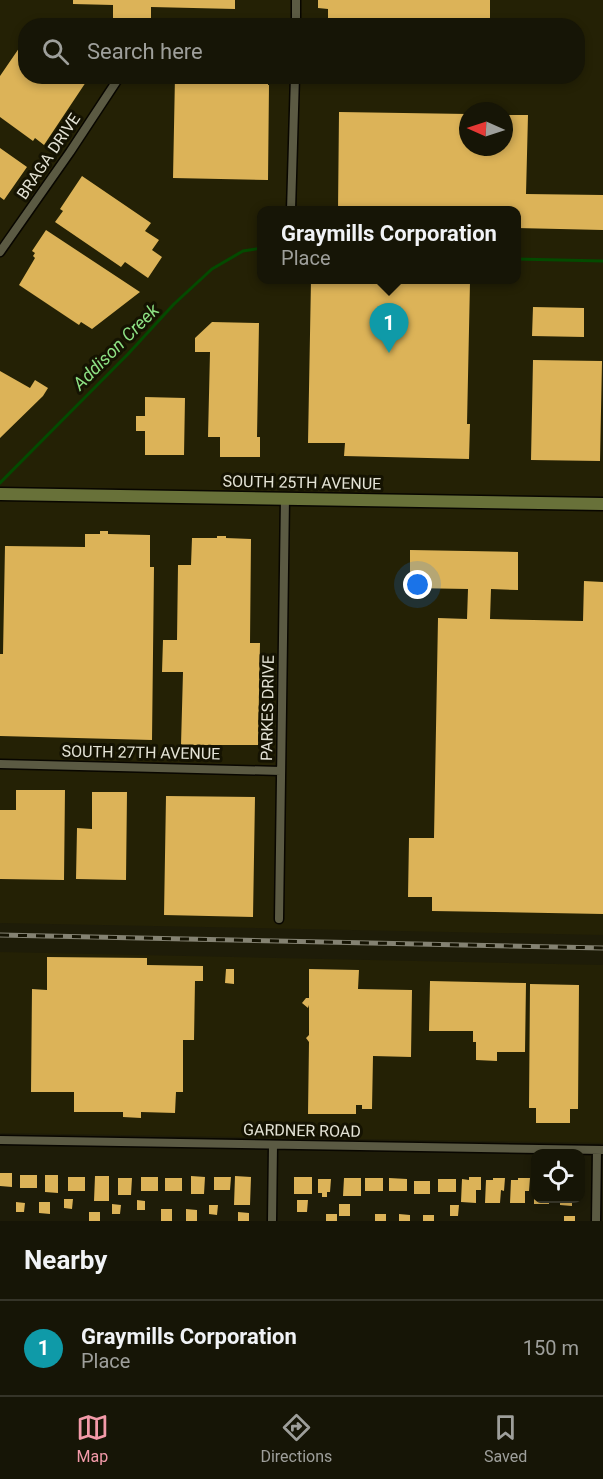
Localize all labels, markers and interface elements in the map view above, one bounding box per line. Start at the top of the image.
search box [18,18,585,84]
icon: search [39,35,72,68]
text: Search here [87,39,203,64]
north arrow [459,102,513,156]
street label: BRAGA DRIVE [13,110,84,203]
popup [257,206,521,284]
text: Graymills Corporation [281,221,497,246]
text: Place [281,246,331,270]
water label: Addison Creek [68,299,164,395]
pin: 1 [370,304,408,353]
street label: SOUTH 25TH AVENUE [223,472,381,493]
your location [403,570,432,599]
street label: PARKES DRIVE [257,655,278,761]
street label: SOUTH 27TH AVENUE [62,742,220,763]
street label: GARDNER ROAD [243,1120,361,1141]
map controls [531,1149,585,1203]
button: locate [531,1149,585,1203]
text: Nearby [24,1245,107,1275]
text: Graymills Corporation [81,1324,297,1349]
text: 1 [38,1336,49,1360]
text: 150 m [523,1336,579,1360]
text: Place [81,1349,130,1373]
tab: Map [76,1411,109,1466]
tab: Directions [260,1411,332,1466]
tab: Saved [484,1411,527,1466]

